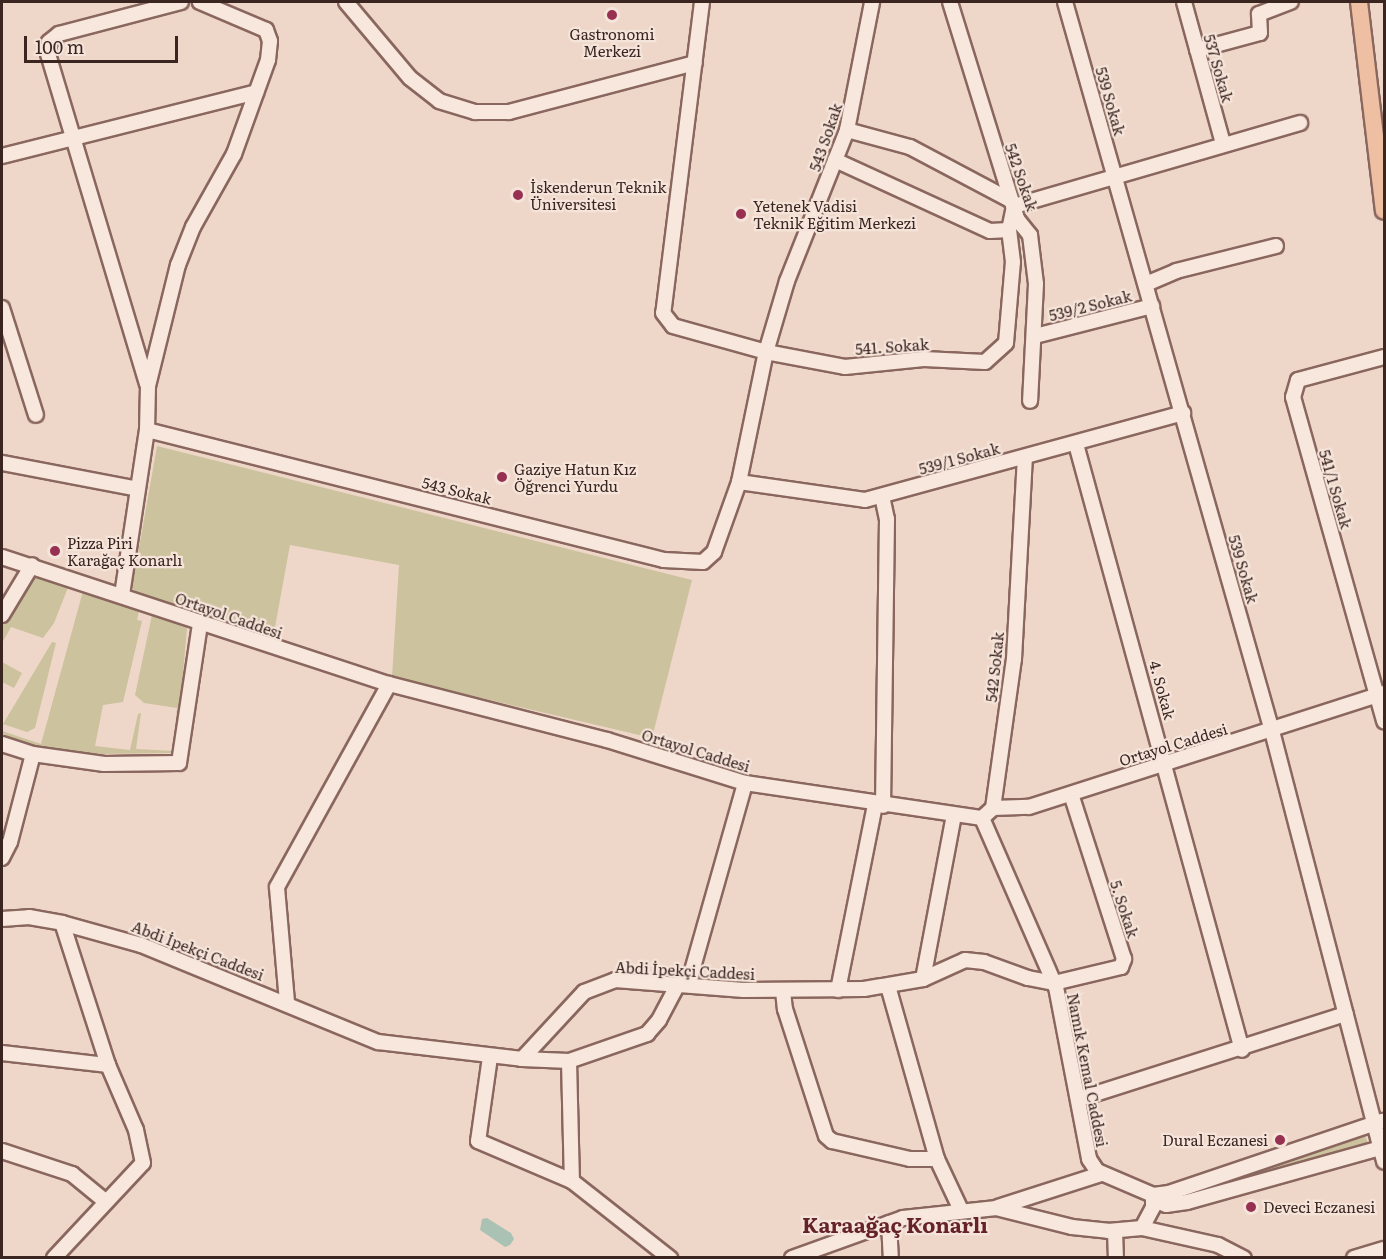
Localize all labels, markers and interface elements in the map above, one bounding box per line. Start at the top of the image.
marker: Gastronomi Merkezi [605,8,619,22]
scale bar [27,24,182,62]
place label: Gastronomi Merkezi [569,24,655,59]
street label: 537 Sokak [1201,32,1237,104]
text: 100 m [35,33,84,60]
street label: 539 Sokak [1093,65,1129,137]
street label: 543 Sokak [805,101,845,173]
street label: 542 Sokak [1002,141,1042,213]
place label: İskenderun Teknik Üniversitesi [530,177,666,212]
marker: İskenderun Teknik Üniversitesi [511,188,525,202]
place label: Yetenek Vadisi Teknik Eğitim Merkezi [753,196,916,231]
marker: Yetenek Vadisi Teknik Eğitim Merkezi [734,207,748,221]
street label: 539/2 Sokak [1047,286,1133,324]
street label: 541. Sokak [855,334,929,358]
street label: 539/1 Sokak [917,439,1001,477]
street label: 541/1 Sokak [1316,447,1356,531]
place label: Gaziye Hatun Kız Öğrenci Yurdu [514,459,636,494]
marker: Gaziye Hatun Kız Öğrenci Yurdu [495,470,509,484]
street label: 543 Sokak [420,473,494,507]
place label: Pizza Piri Karağaç Konarlı [67,533,182,568]
street label: 539 Sokak [1226,533,1262,605]
marker: Pizza Piri Karağaç Konarlı [48,544,62,558]
street label: Ortayol Caddesi [173,588,285,642]
street label: 542 Sokak [981,631,1007,703]
street label: 4. Sokak [1147,659,1179,721]
street label: Ortayol Caddesi [1117,719,1229,769]
street label: Ortayol Caddesi [640,725,752,775]
street label: 5. Sokak [1107,878,1143,940]
street label: Abdi İpekçi Caddesi [129,916,267,984]
street label: Abdi İpekçi Caddesi [615,957,755,983]
street label: Namık Kemal Caddesi [1064,992,1112,1148]
place label: Dural Eczanesi [1162,1131,1268,1149]
marker: Dural Eczanesi [1273,1133,1287,1147]
place label: Deveci Eczanesi [1263,1198,1375,1216]
marker: Deveci Eczanesi [1244,1200,1258,1214]
district label: Karaağaç Konarlı [802,1211,988,1237]

